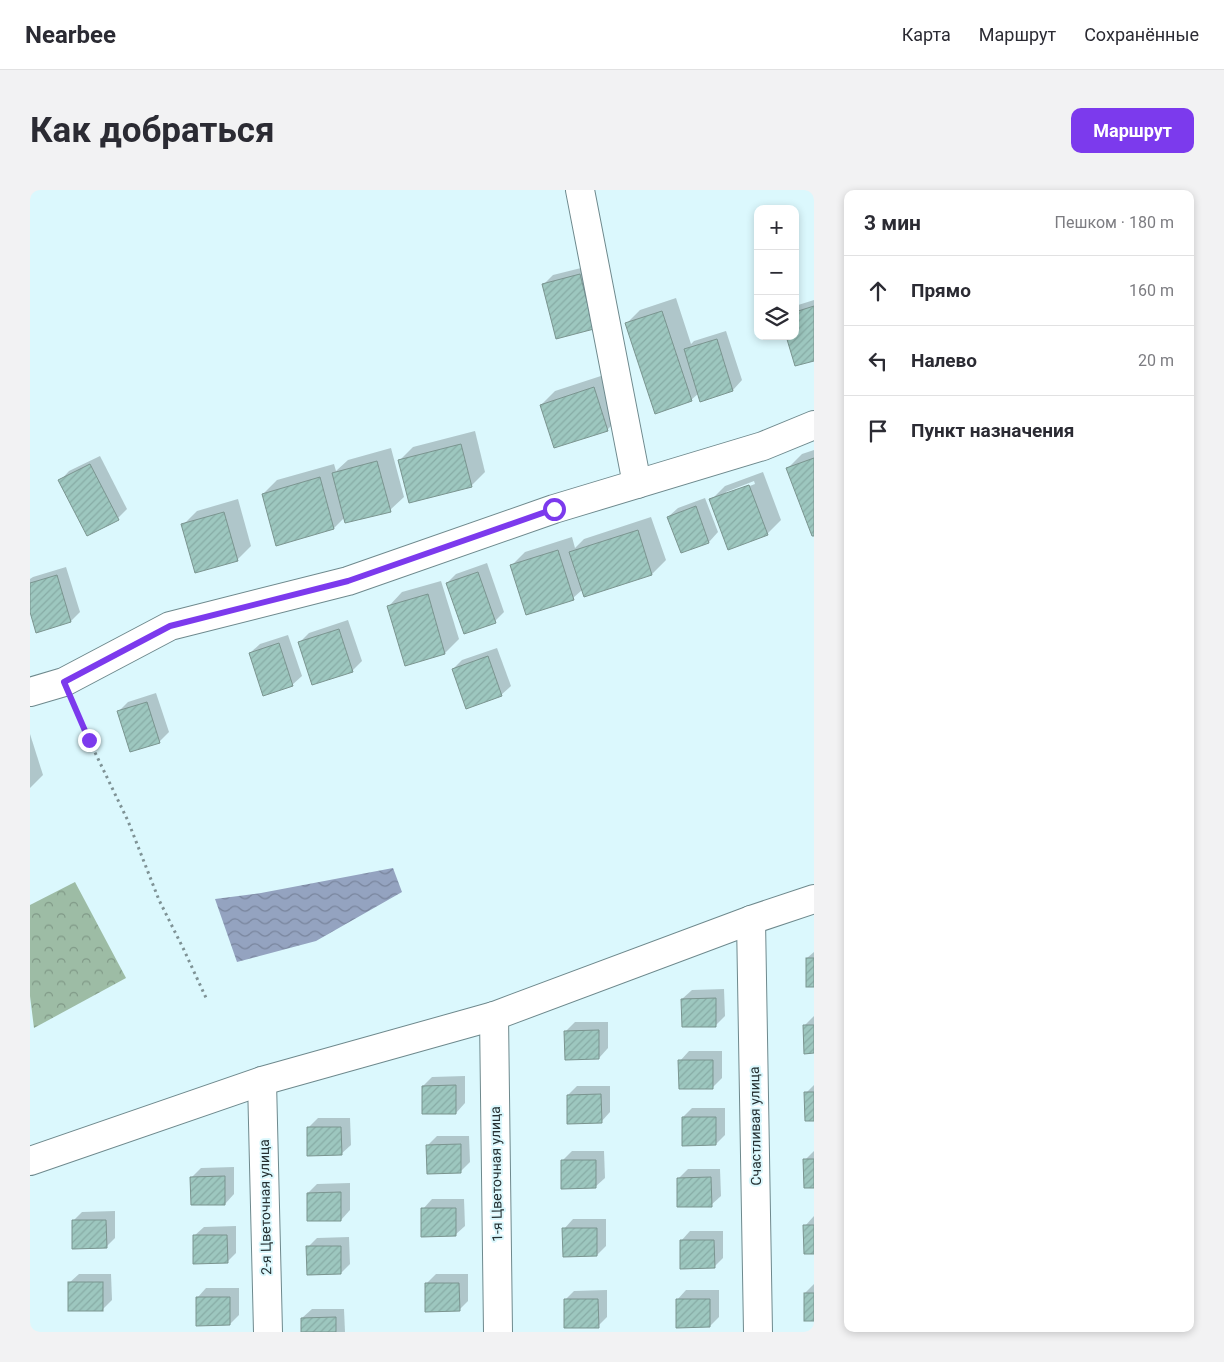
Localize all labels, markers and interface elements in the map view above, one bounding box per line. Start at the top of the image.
text: Nearbee [25,21,116,49]
text: Карта [902,24,951,45]
text: Маршрут [979,24,1056,45]
text: Сохранённые [1084,24,1199,45]
button: Маршрут [1071,108,1194,153]
text: Как добраться [30,110,275,151]
map controls [754,205,799,340]
button: + [754,205,799,250]
text: 3 мин [864,211,921,235]
text: Пешком · 180 m [1055,213,1174,232]
button: − [754,250,799,295]
icon: ahead [864,277,892,305]
text: Прямо [911,279,971,302]
text: 160 m [1129,281,1174,300]
button: layers [754,295,799,340]
icon: left [864,347,892,375]
text: Налево [911,349,977,372]
text: 20 m [1138,351,1174,370]
icon: arrive [864,417,892,445]
text: Пункт назначения [911,419,1074,442]
route start [543,498,566,521]
route end [78,729,101,752]
street label: Счастливая улица [746,1066,764,1186]
street label: 1-я Цветочная улица [487,1106,505,1242]
street label: 2-я Цветочная улица [256,1139,274,1275]

